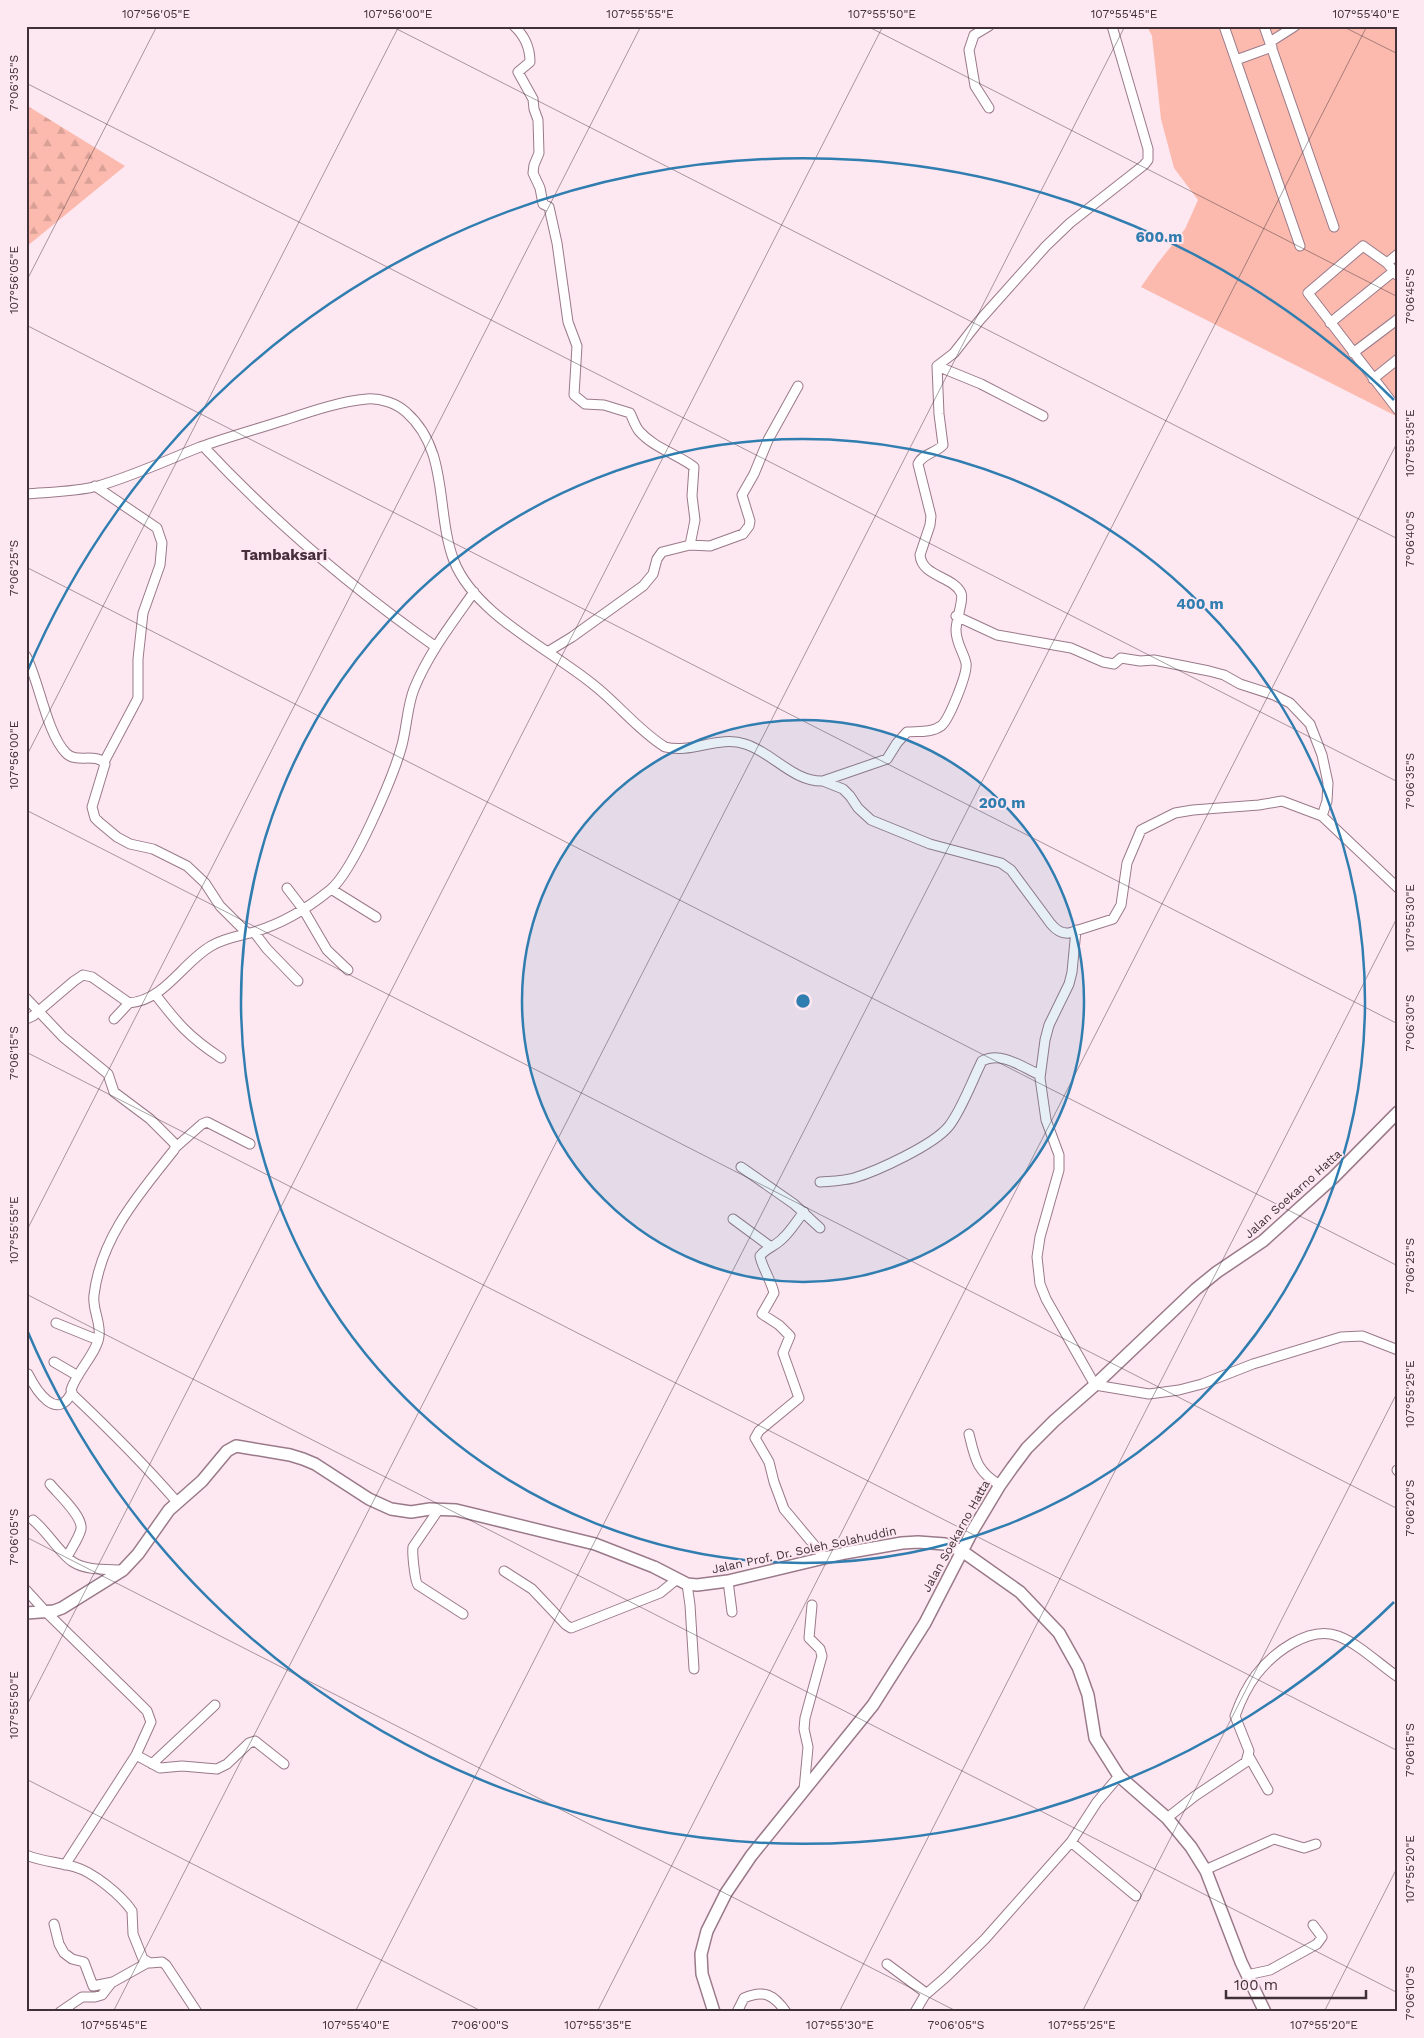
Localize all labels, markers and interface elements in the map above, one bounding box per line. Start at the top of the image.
text: 107°56'05"E [122,7,190,21]
text: 107°56'00"E [364,7,433,21]
text: 107°55'55"E [606,7,674,21]
text: 107°55'50"E [848,7,916,21]
text: 107°55'45"E [1091,7,1158,21]
text: 107°55'40"E [1332,7,1400,21]
text: 7°06'35"S [7,55,21,111]
text: 600 m [1136,228,1182,246]
text: 107°56'05"E [7,246,21,314]
text: 7°06'45"S [1403,268,1417,324]
text: 107°55'35"E [1403,409,1417,477]
text: 7°06'40"S [1403,511,1417,567]
text: 7°06'25"S [7,540,21,596]
district label: Tambaksari [241,546,327,564]
text: 400 m [1176,595,1224,613]
text: 107°56'00"E [7,720,21,789]
text: 7°06'35"S [1403,753,1417,809]
text: 200 m [979,794,1025,812]
text: 107°55'30"E [1403,884,1417,952]
centre of rings [794,992,812,1010]
text: 7°06'30"S [1403,995,1417,1051]
text: 7°06'15"S [7,1026,21,1080]
street label: Jalan Soekarno Hatta [1242,1147,1345,1241]
text: 107°55'55"E [7,1196,21,1264]
text: 7°06'25"S [1403,1238,1417,1294]
text: 107°55'25"E [1403,1360,1417,1428]
street label: Jalan Soekarno Hatta [919,1477,993,1594]
text: 7°06'20"S [1403,1480,1417,1536]
text: 7°06'05"S [7,1509,21,1565]
street label: Jalan Prof. Dr. Soleh Solahuddin [710,1524,898,1576]
text: 107°55'50"E [7,1671,21,1739]
text: 7°06'15"S [1403,1723,1417,1777]
text: 107°55'20"E [1403,1835,1417,1903]
text: 7°06'10"S [1403,1966,1417,2020]
scale bar [1226,1968,1366,2000]
text: 100 m [1234,1976,1278,1994]
text: 107°55'45"E [81,2018,148,2032]
text: 107°55'40"E [322,2018,390,2032]
text: 7°06'00"S [451,2018,509,2032]
text: 107°55'35"E [564,2018,632,2032]
text: 107°55'30"E [806,2018,874,2032]
text: 7°06'05"S [928,2018,984,2032]
text: 107°55'25"E [1048,2018,1116,2032]
text: 107°55'20"E [1290,2018,1358,2032]

